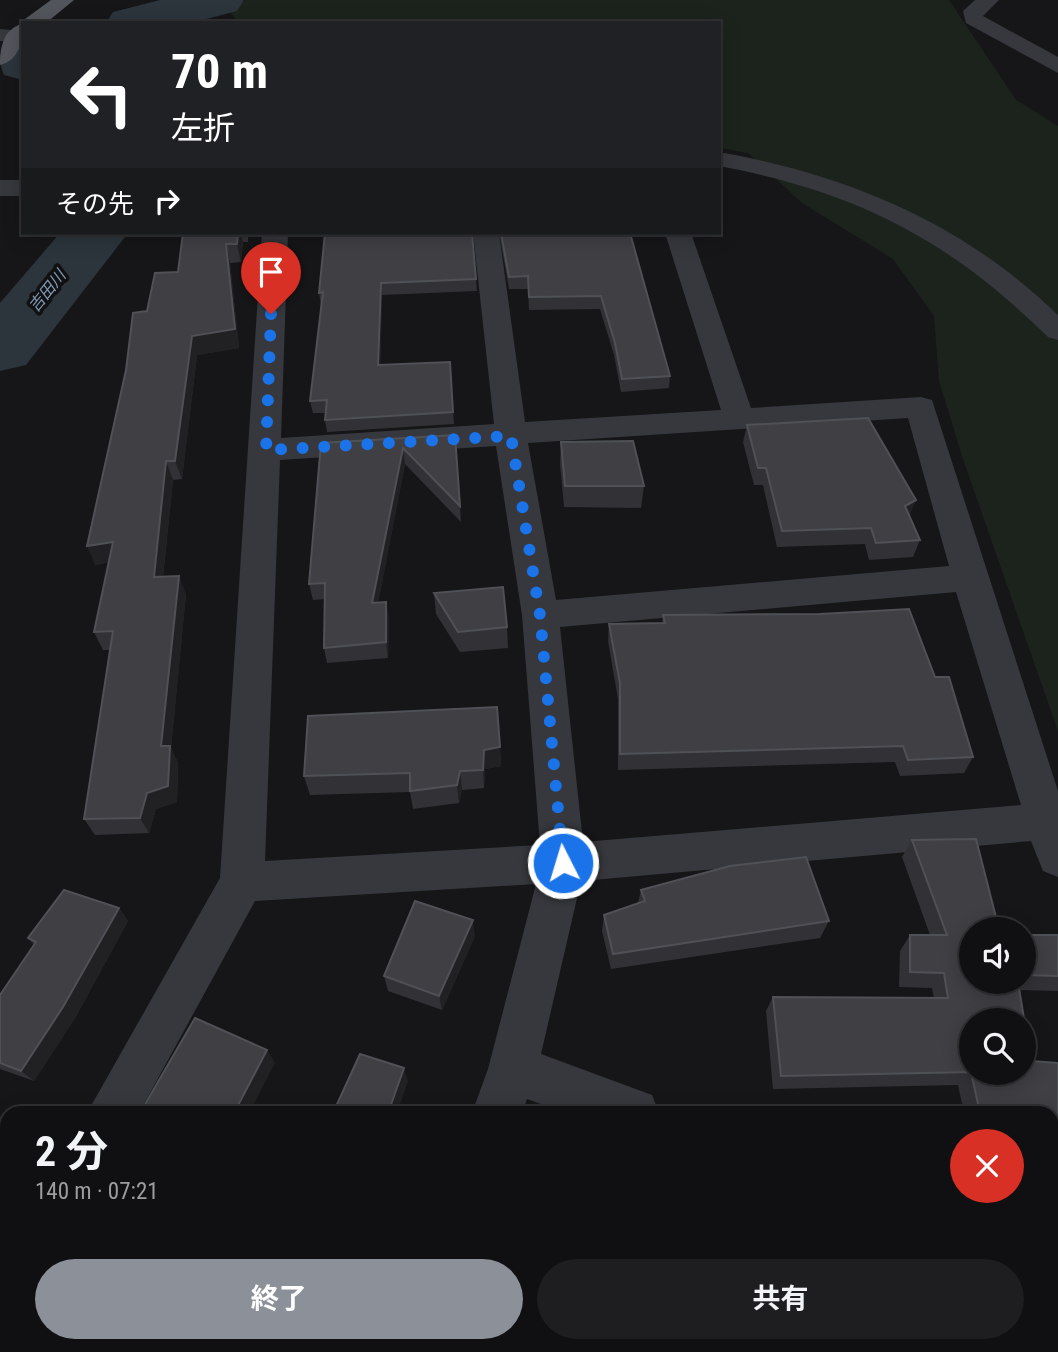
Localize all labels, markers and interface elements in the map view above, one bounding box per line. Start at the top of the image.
text: 70 m [171,43,268,100]
icon: left [56,49,147,140]
text: 左折 [171,109,235,147]
icon: right [148,182,186,220]
text: その先 [56,189,134,219]
pin [241,242,301,314]
icon: arrive [252,253,290,291]
water label: 吉田川 [25,265,71,316]
position arrow [526,826,600,900]
map controls [959,917,1036,1085]
button: sound [959,917,1036,994]
button: search [959,1008,1036,1085]
text: 2 分 [35,1127,108,1176]
button: close [950,1129,1024,1203]
text: 140 m · 07:21 [35,1178,159,1205]
button: 終了 [35,1259,523,1339]
button: 共有 [537,1259,1024,1339]

